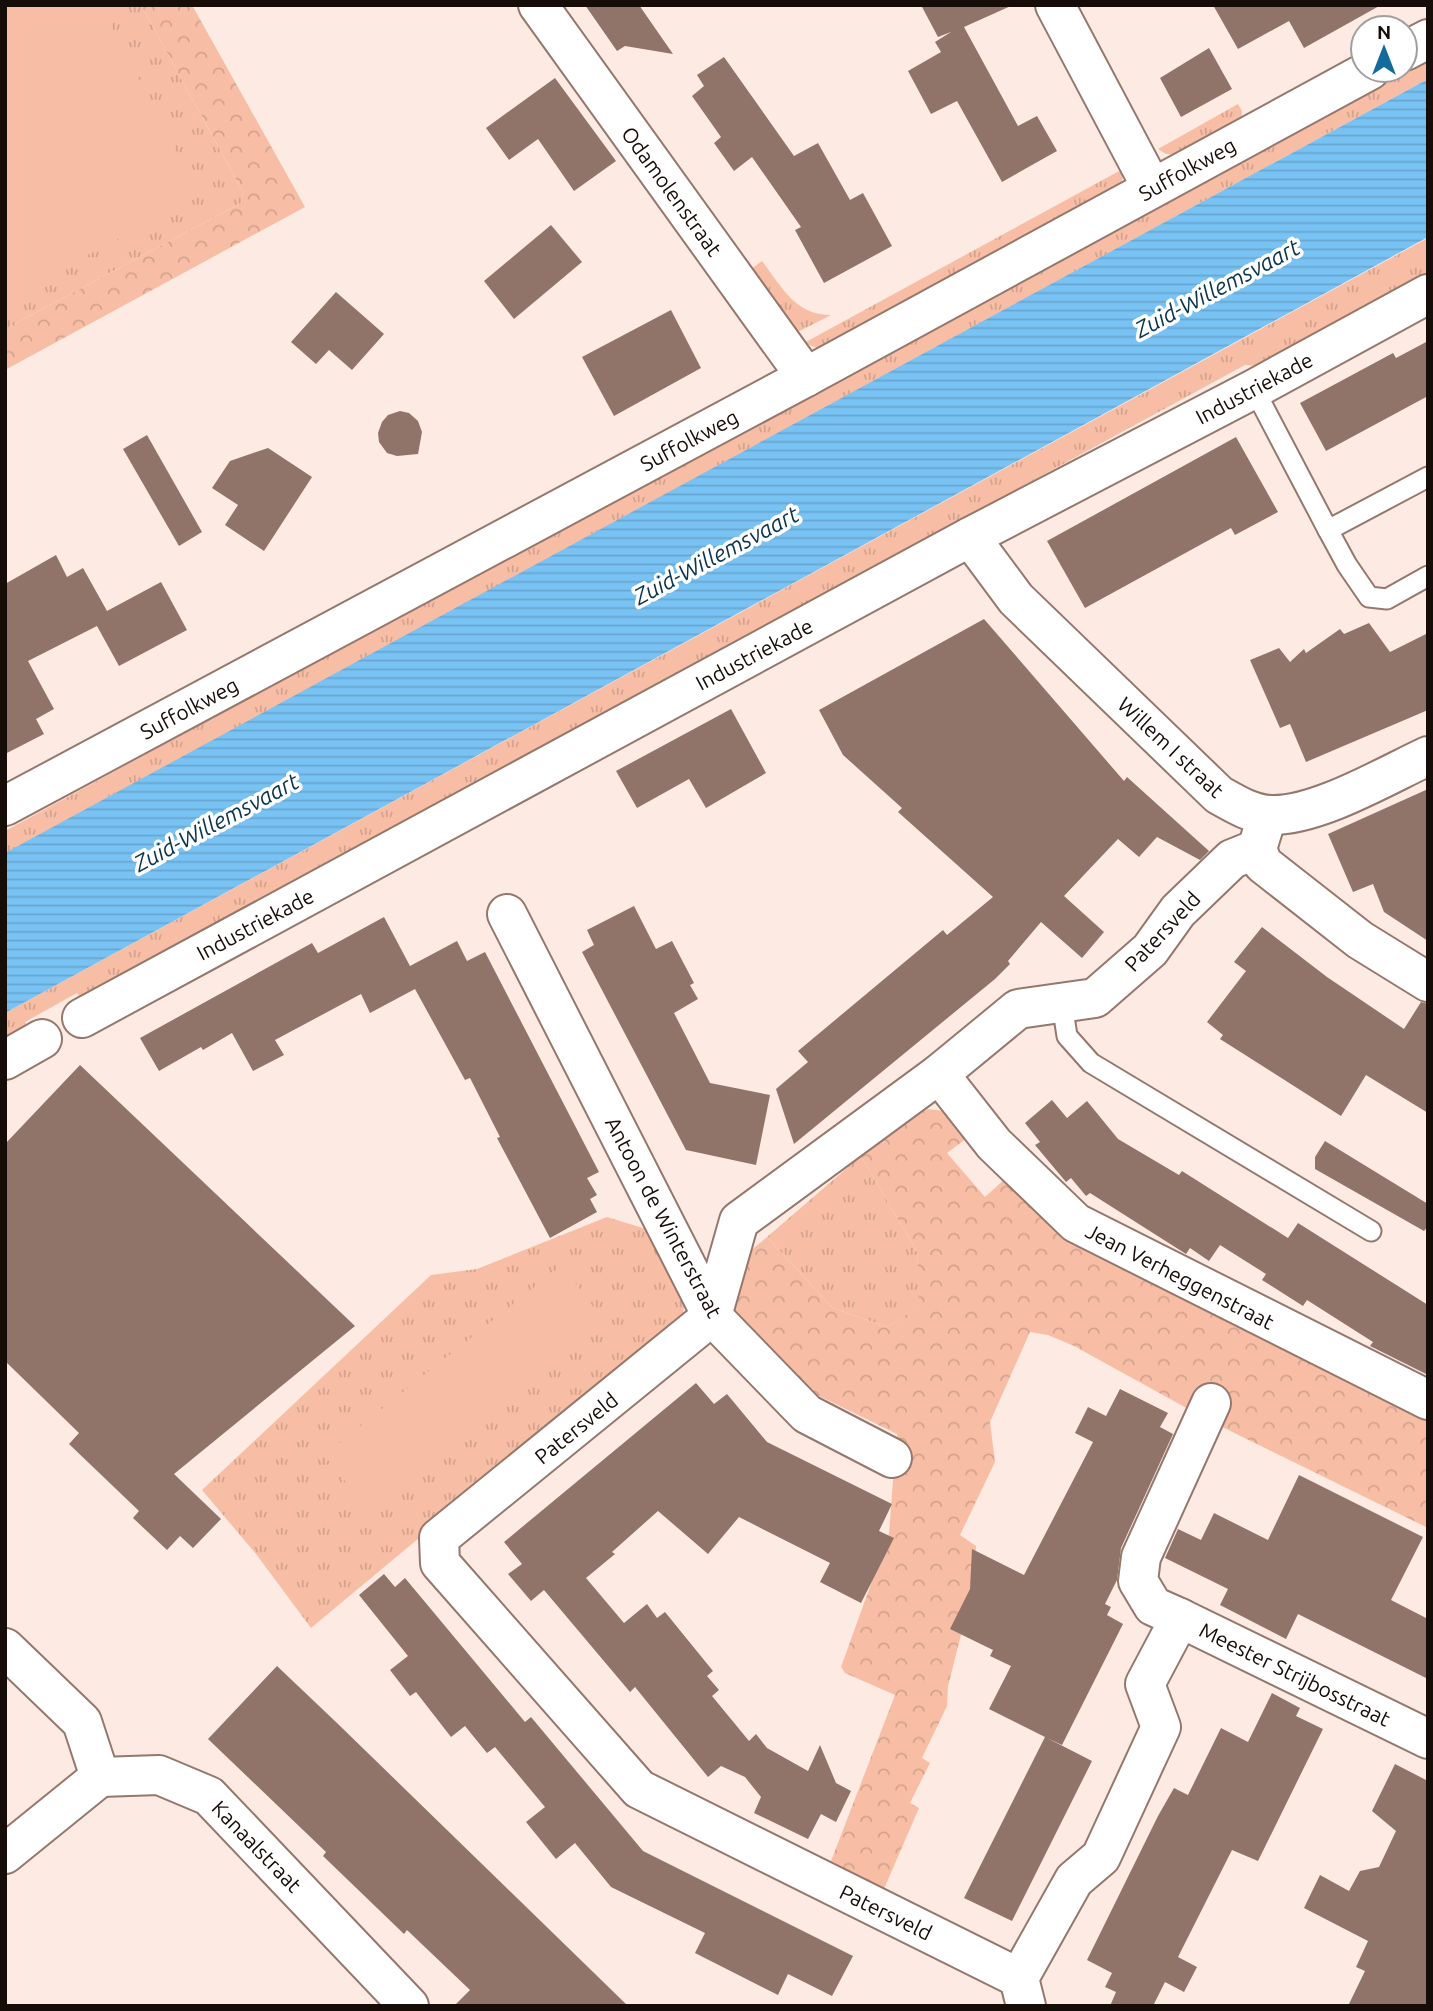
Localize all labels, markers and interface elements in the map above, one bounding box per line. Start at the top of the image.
north arrow [1349,14,1419,84]
text: N [1377,21,1391,43]
street label: Odamolenstraat [617,122,727,260]
street label: Suffolkweg [1134,132,1240,206]
water label: Zuid-Willemsvaart [1129,233,1305,343]
street label: Industriekade [1191,347,1317,429]
street label: Suffolkweg [636,404,742,476]
water label: Zuid-Willemsvaart [628,500,804,610]
street label: Industriekade [691,613,817,695]
street label: Suffolkweg [136,672,242,744]
street label: Willem I straat [1113,692,1229,802]
water label: Zuid-Willemsvaart [128,767,304,877]
street label: Industriekade [192,883,318,965]
street label: Patersveld [1119,886,1205,976]
street label: Antoon de Winterstraat [601,1113,727,1321]
street label: Jean Verheggenstraat [1082,1218,1278,1334]
street label: Patersveld [530,1387,622,1469]
street label: Meester Strijbosstraat [1196,1617,1394,1731]
street label: Kanaalstraat [207,1795,307,1897]
street label: Patersveld [836,1879,936,1945]

